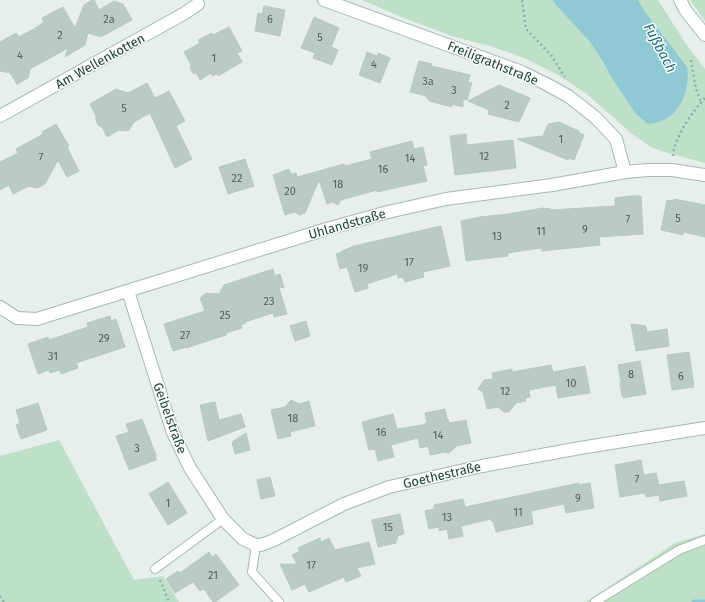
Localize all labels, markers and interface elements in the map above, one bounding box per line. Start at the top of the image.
house number: 2a [103,13,115,26]
house number: 6 [267,13,273,26]
water label: Fußbach [640,20,680,76]
house number: 2 [57,29,63,42]
street label: Am Wellenkotten [53,30,147,92]
house number: 5 [317,31,323,44]
street label: Freiligrathstraße [445,38,541,88]
house number: 4 [17,49,23,62]
house number: 1 [212,52,216,65]
house number: 4 [371,58,377,71]
house number: 3a [422,75,434,88]
house number: 3 [451,84,457,97]
house number: 2 [504,99,510,112]
house number: 5 [121,102,127,115]
house number: 1 [559,133,563,146]
house number: 12 [479,150,489,163]
house number: 7 [39,151,44,164]
house number: 14 [405,152,415,165]
house number: 16 [378,163,388,176]
house number: 22 [232,172,242,185]
house number: 18 [333,178,343,191]
house number: 20 [284,185,296,198]
street label: Uhlandstraße [307,206,387,242]
house number: 5 [675,212,681,225]
house number: 7 [626,213,631,226]
house number: 9 [582,223,588,236]
house number: 11 [536,225,546,238]
house number: 13 [492,230,502,243]
house number: 17 [404,256,414,269]
house number: 19 [358,262,368,275]
house number: 23 [264,295,274,308]
house number: 25 [220,309,231,322]
house number: 27 [180,329,190,342]
house number: 29 [98,332,110,345]
house number: 31 [48,350,58,363]
house number: 8 [628,368,634,381]
house number: 6 [678,370,684,383]
house number: 10 [566,377,576,390]
street label: Geibelstraße [150,380,190,456]
house number: 12 [500,385,510,398]
house number: 18 [288,412,298,425]
house number: 16 [376,426,386,439]
house number: 14 [433,429,443,442]
house number: 3 [134,442,140,455]
street label: Goethestraße [402,459,482,491]
house number: 7 [635,473,640,486]
house number: 9 [575,492,581,505]
house number: 1 [166,497,170,510]
house number: 11 [513,506,523,519]
house number: 13 [442,511,452,524]
house number: 15 [383,521,394,534]
house number: 17 [306,559,316,572]
house number: 21 [208,569,218,582]

